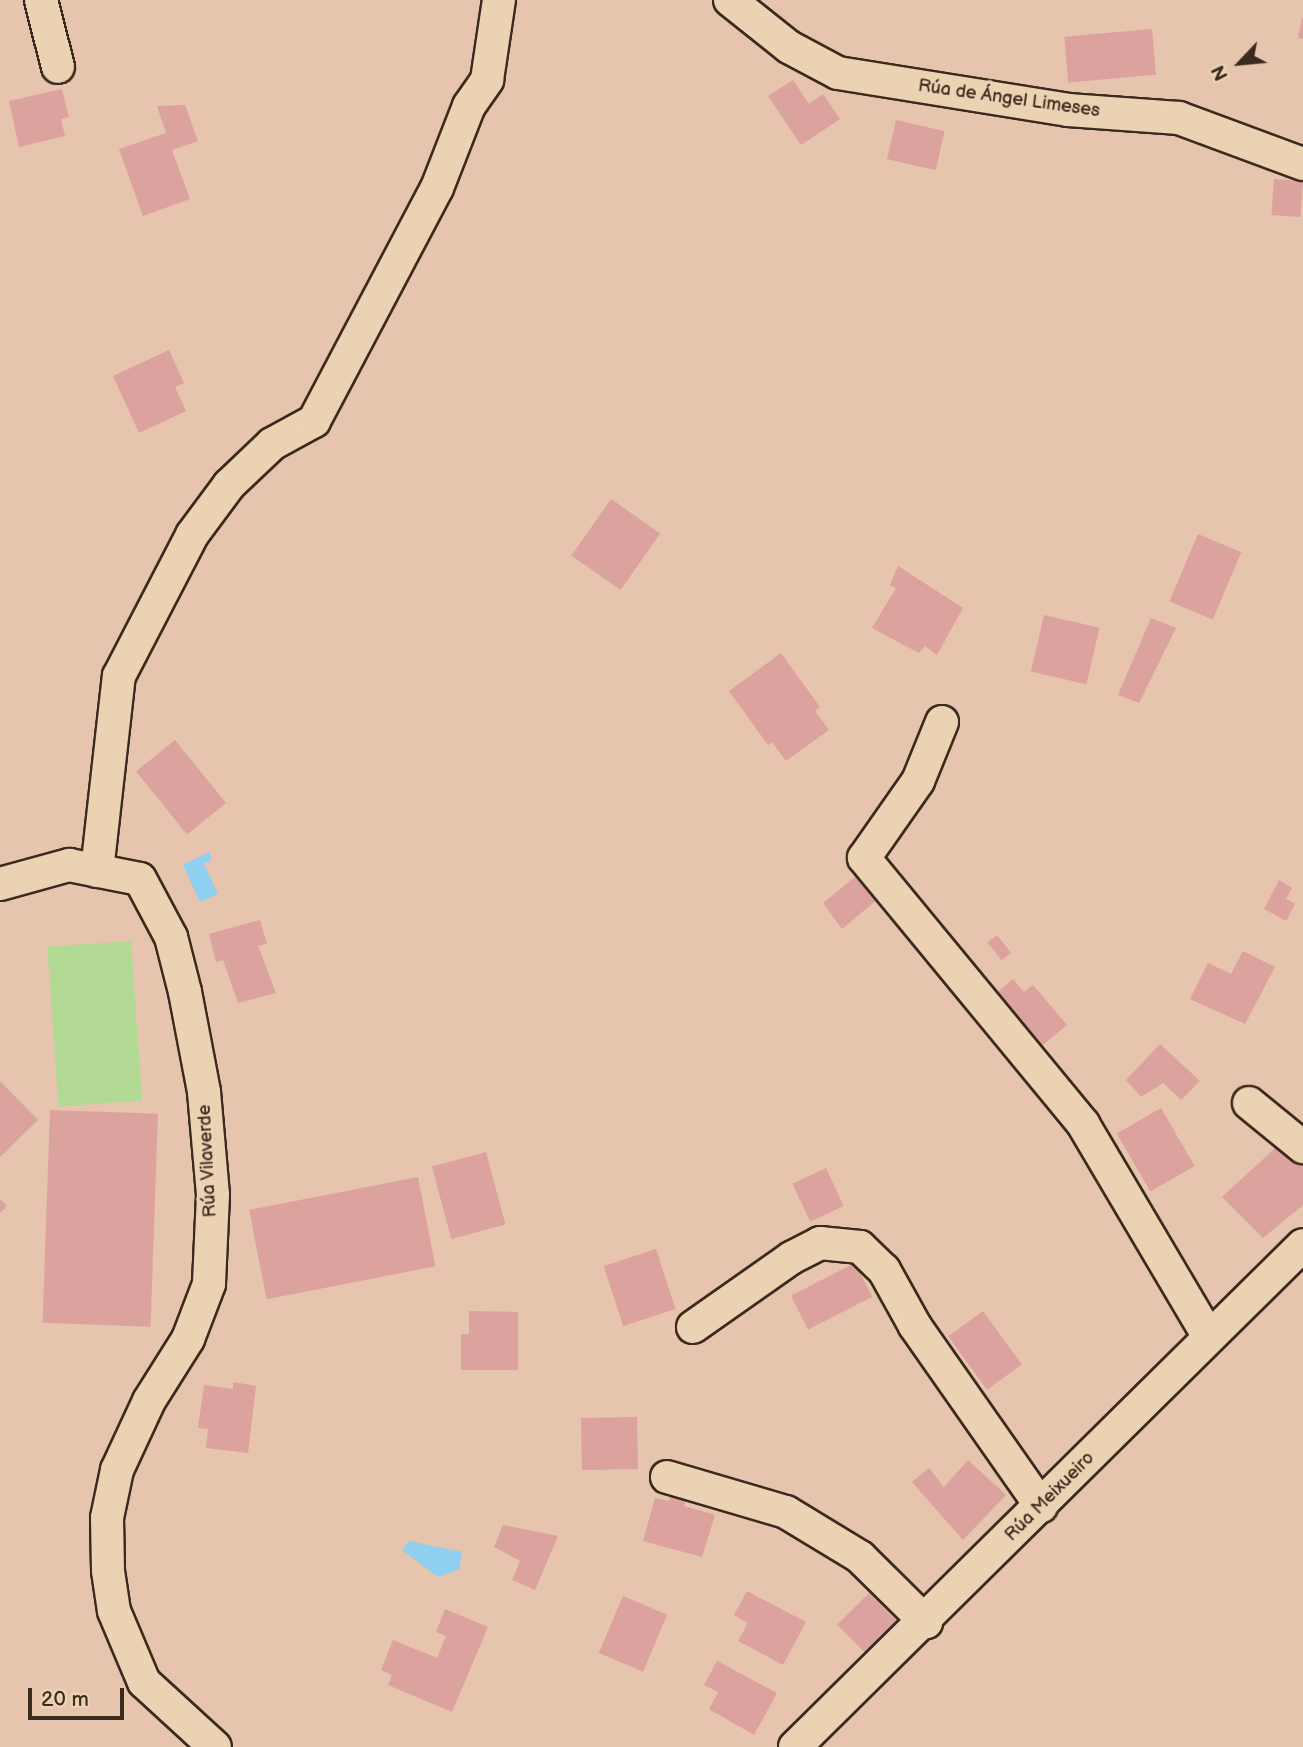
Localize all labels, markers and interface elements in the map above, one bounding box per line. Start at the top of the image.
north arrow [1205,28,1275,98]
text: N [1207,61,1234,84]
street label: Rúa de Ángel Limeses [917,76,1101,122]
street label: Rúa Vilaverde [194,1104,222,1218]
street label: Rúa Meixueiro [1001,1448,1099,1546]
scale bar [32,1674,128,1718]
text: 20 m [41,1687,89,1712]

